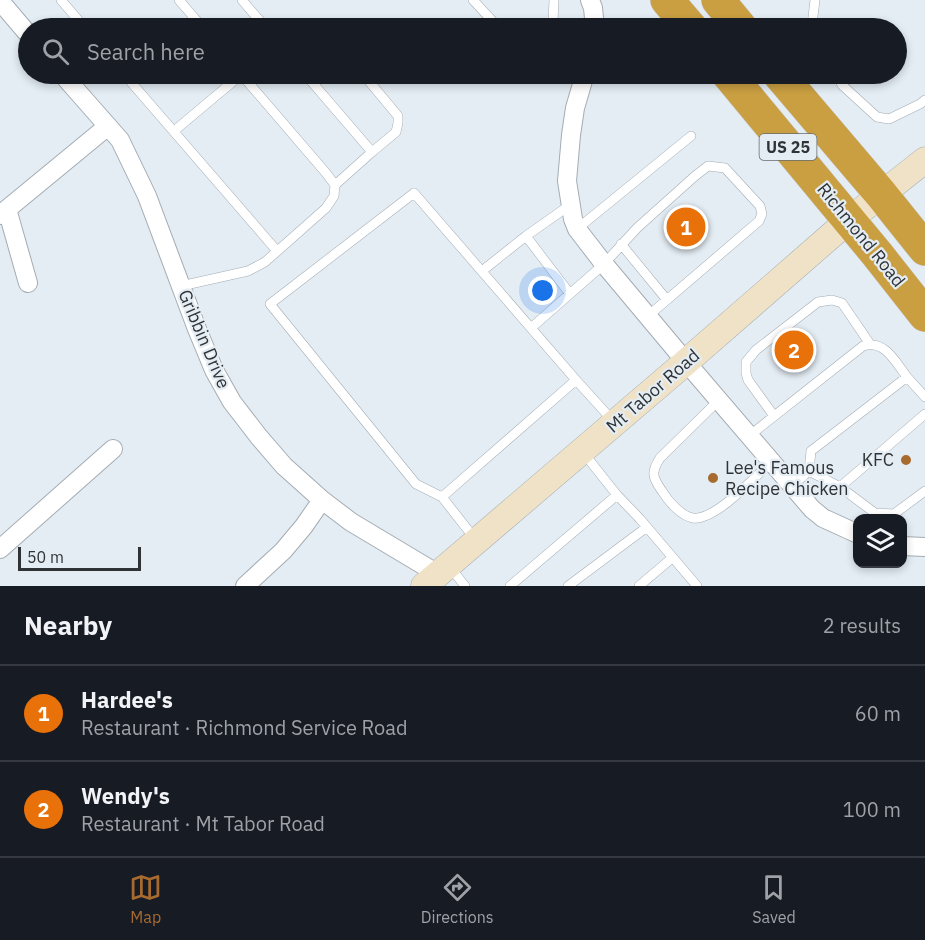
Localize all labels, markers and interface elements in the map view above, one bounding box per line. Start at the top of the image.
search box [18,18,907,84]
icon: search [39,35,72,68]
text: Search here [87,37,205,66]
road number: US 25 [760,134,816,160]
street label: Richmond Road [812,178,910,291]
pin: 1 [666,204,706,250]
your location [528,276,557,305]
street label: Gribbin Drive [173,286,236,392]
pin: 2 [774,328,814,372]
street label: Mt Tabor Road [601,344,704,438]
place label: KFC [862,448,894,471]
marker: KFC [899,453,913,467]
place label: Lee's Famous Recipe Chicken [725,456,849,500]
marker: Lee's Famous Recipe Chicken [706,471,720,485]
map controls [853,514,907,568]
button: layers [853,514,907,568]
scale bar [18,544,141,572]
text: 50 m [27,547,64,567]
text: Nearby [24,608,112,642]
text: 2 results [823,612,901,639]
text: Hardee's [81,685,173,714]
text: 1 [38,700,50,727]
text: 60 m [855,700,901,727]
text: Restaurant · Richmond Service Road [81,714,408,741]
text: Wendy's [81,781,170,810]
text: 2 [38,796,50,823]
text: 100 m [843,796,901,823]
text: Restaurant · Mt Tabor Road [81,810,325,837]
tab: Map [129,871,162,927]
tab: Directions [421,871,494,927]
tab: Saved [752,871,796,927]

